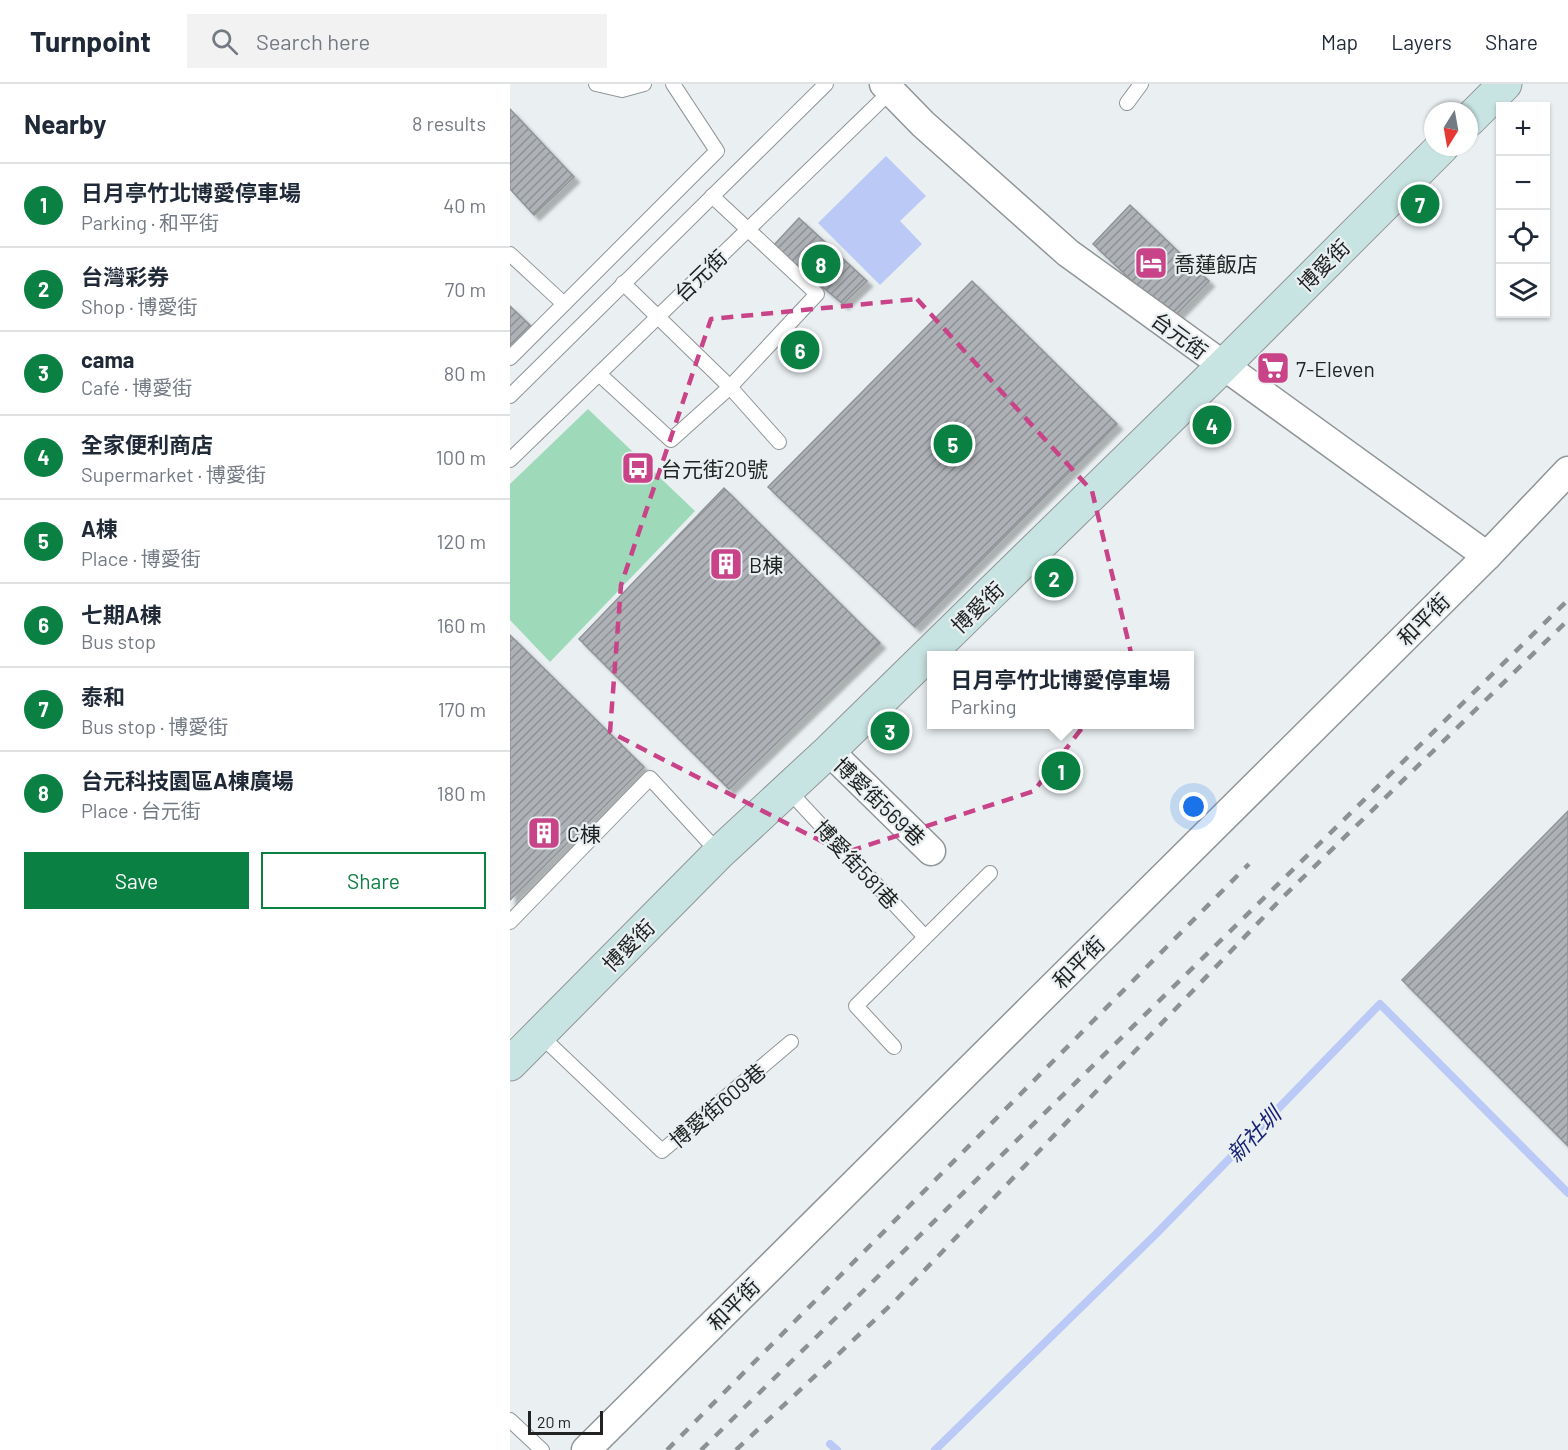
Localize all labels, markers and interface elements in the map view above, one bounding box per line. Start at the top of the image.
search box [187,14,607,68]
text: Turnpoint [30,24,151,58]
icon: search [208,25,241,58]
text: Search here [256,28,370,54]
text: Map [1321,29,1358,54]
text: Layers [1391,29,1452,54]
text: Share [1485,29,1538,54]
north arrow [1424,102,1478,156]
map controls [1496,102,1550,318]
button: + [1496,102,1550,156]
text: Nearby [24,108,106,139]
text: 8 results [412,111,486,135]
button: − [1496,156,1550,210]
text: 日月亭竹北博愛停車場 [81,179,301,205]
pin: 7 [1400,182,1440,226]
text: 1 [40,193,47,217]
text: 40 m [443,193,486,217]
text: Parking · 和平街 [81,210,219,234]
button: locate [1496,210,1550,264]
street label: 博愛街 [1292,234,1354,296]
pin: 8 [802,242,840,286]
street label: 台元街 [669,244,731,306]
hotel icon: 喬蓮飯店 [1133,245,1169,281]
place label: 喬蓮飯店 [1174,251,1258,276]
text: 台灣彩券 [81,263,169,289]
button: layers [1496,264,1550,318]
text: 2 [38,277,49,301]
text: 70 m [445,277,486,301]
text: Shop · 博愛街 [81,294,197,318]
street label: 台元街 [1147,306,1213,364]
pin: 6 [780,328,820,372]
text: cama [81,346,134,372]
supermarket icon: 7-Eleven [1255,350,1291,386]
place label: 7-Eleven [1296,356,1375,381]
text: 3 [38,361,49,385]
text: 80 m [444,361,486,385]
text: Café · 博愛街 [81,375,192,399]
pin: 4 [1192,402,1232,448]
pin: 5 [934,422,972,466]
text: 全家便利商店 [81,431,213,457]
text: 4 [37,445,50,469]
text: 100 m [436,445,486,469]
bus stop icon: 台元街20號 [620,450,656,486]
place label: 台元街20號 [661,456,768,481]
text: Supermarket · 博愛街 [81,462,266,486]
text: A棟 [81,515,118,541]
text: 5 [38,529,49,553]
text: 120 m [436,529,486,553]
text: Place · 博愛街 [81,546,201,570]
building icon: B棟 [708,546,744,582]
place label: B棟 [749,552,783,577]
pin: 2 [1034,556,1074,600]
street label: 博愛街 [946,576,1008,638]
street label: 和平街 [1392,588,1454,650]
text: 七期A棟 [81,601,162,627]
text: 6 [38,613,49,637]
text: 160 m [437,613,486,637]
text: Bus stop [81,629,156,653]
popup [927,651,1194,729]
text: 日月亭竹北博愛停車場 [950,666,1171,692]
text: 泰和 [81,683,125,709]
text: Parking [950,694,1016,718]
text: 7 [39,697,48,721]
text: 170 m [438,697,486,721]
pin: 3 [870,708,910,754]
text: Bus stop · 博愛街 [81,714,228,738]
pin: 1 [1042,748,1080,794]
street label: 博愛街569巷 [829,752,931,850]
text: 台元科技園區A棟廣場 [81,767,294,793]
text: 8 [38,781,49,805]
text: 180 m [437,781,486,805]
your location [1179,792,1208,821]
text: Place · 台元街 [81,798,201,822]
street label: 博愛街581巷 [809,814,905,914]
building icon: C棟 [526,815,562,851]
place label: C棟 [567,821,601,846]
button: Save [24,852,249,909]
button: Share [261,852,486,909]
street label: 博愛街 [597,914,659,976]
street label: 和平街 [1047,931,1109,993]
street label: 博愛街609巷 [664,1058,770,1152]
water label: 新社圳 [1221,1099,1287,1167]
street label: 和平街 [702,1273,764,1335]
scale bar [528,1408,603,1436]
text: 20 m [537,1412,571,1431]

